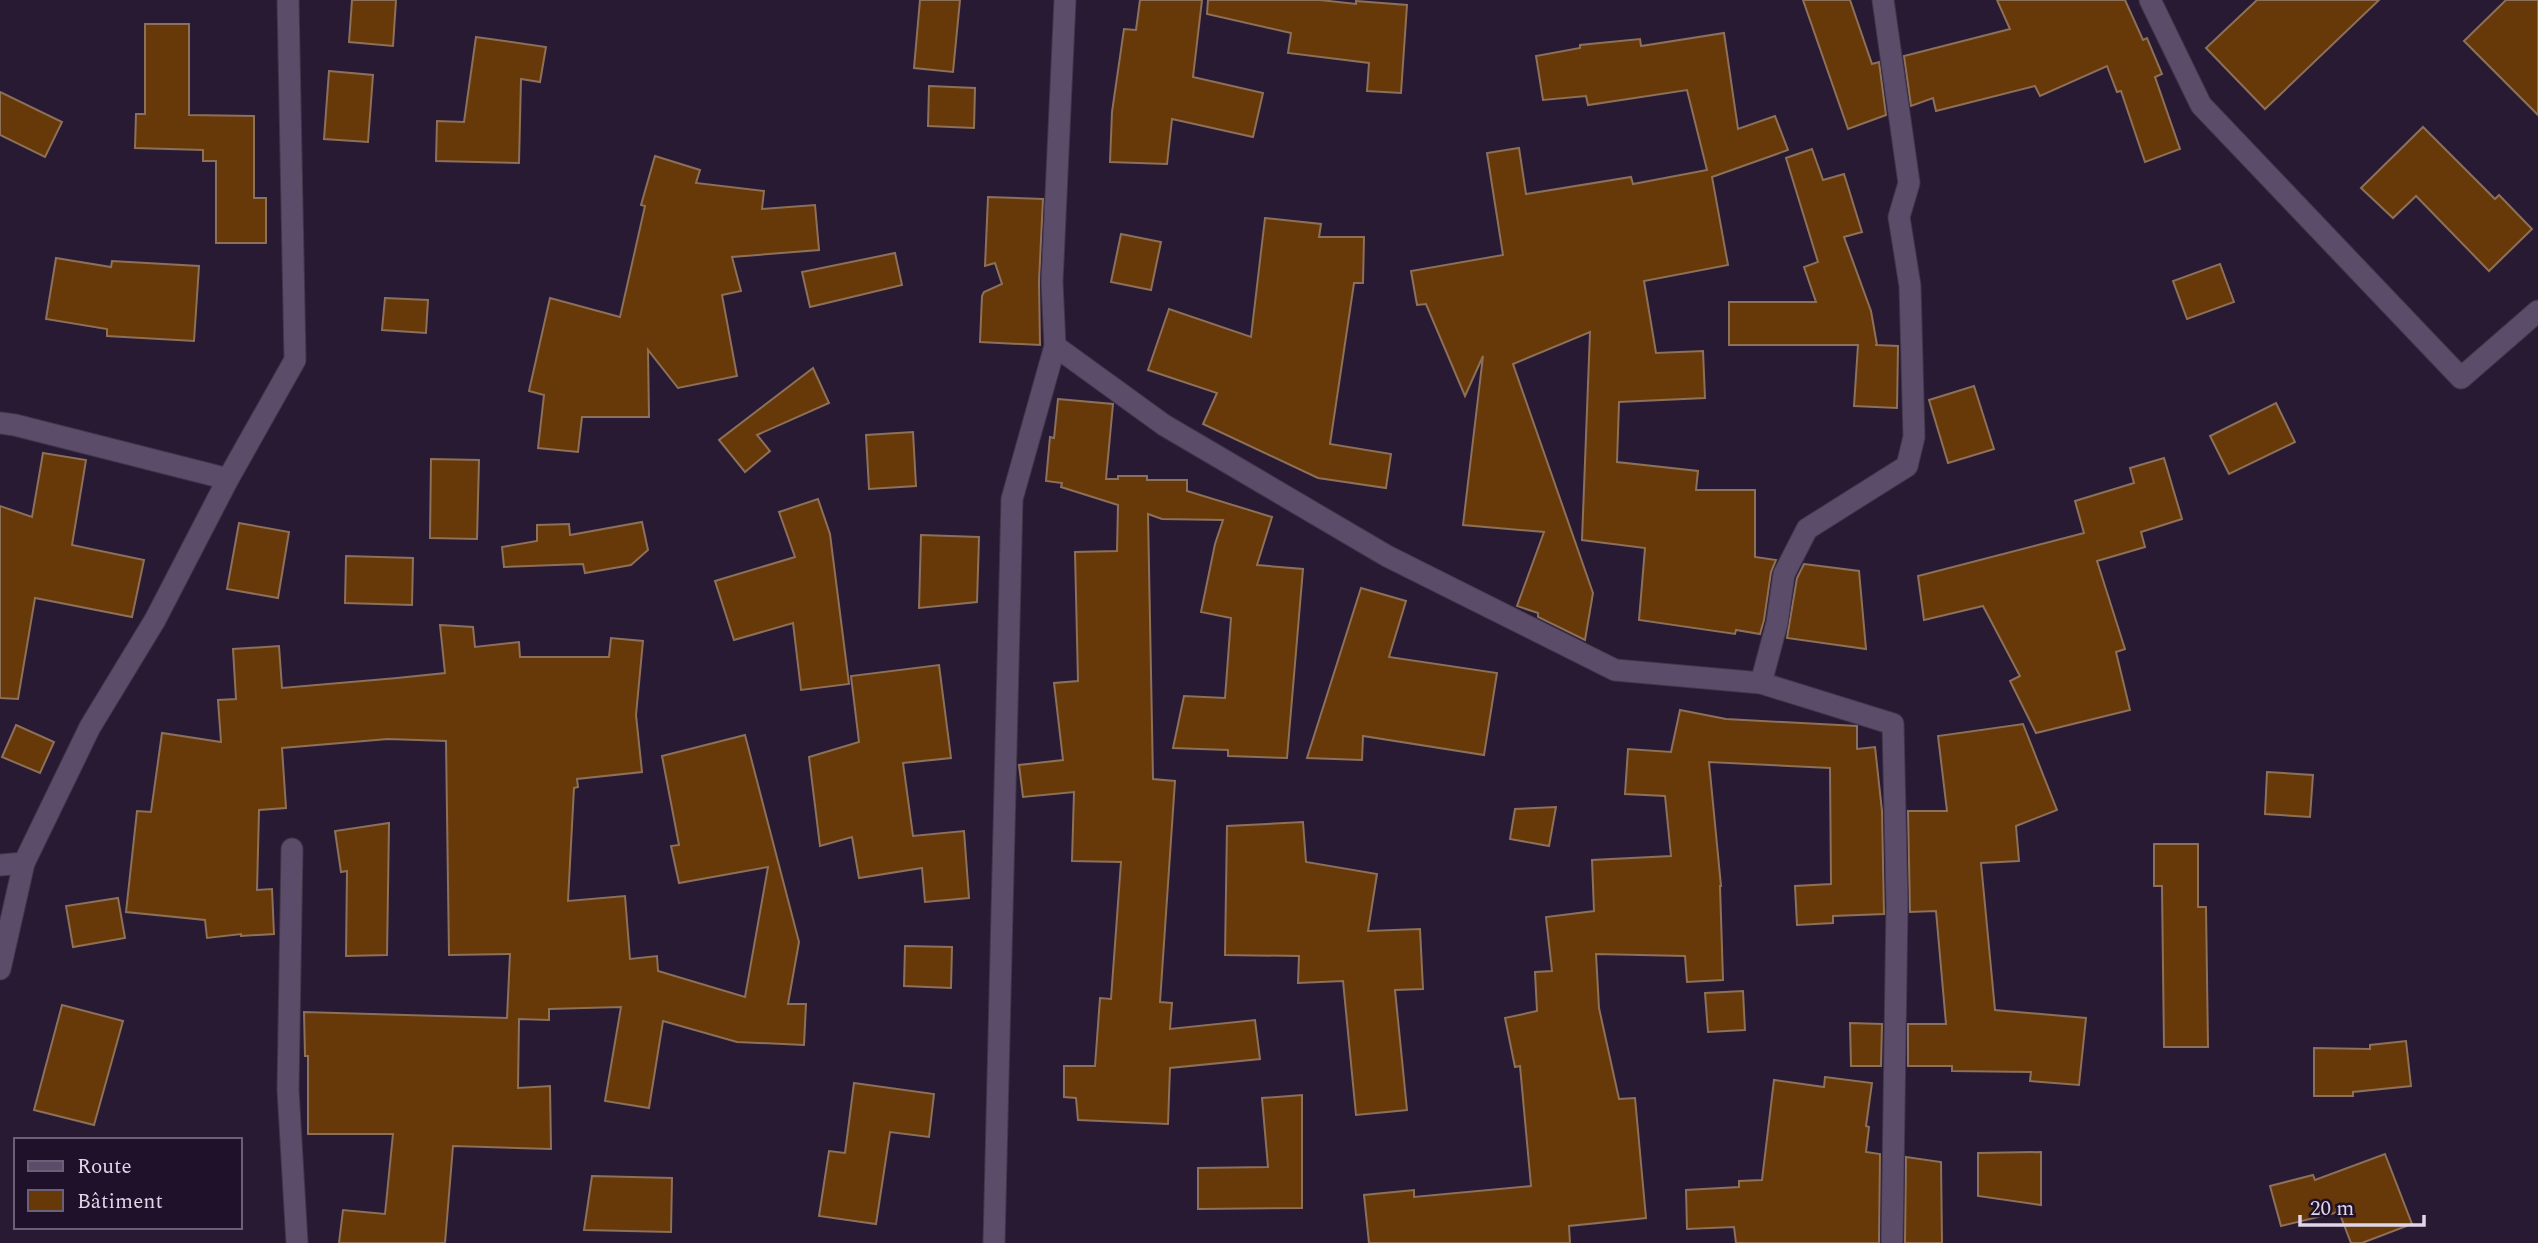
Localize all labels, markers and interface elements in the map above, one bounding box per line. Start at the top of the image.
legend [14,1138,242,1229]
text: Route [77,1151,132,1183]
scale bar [2300,1184,2424,1228]
text: Bâtiment [77,1186,163,1218]
text: 20 m [2310,1193,2354,1225]

